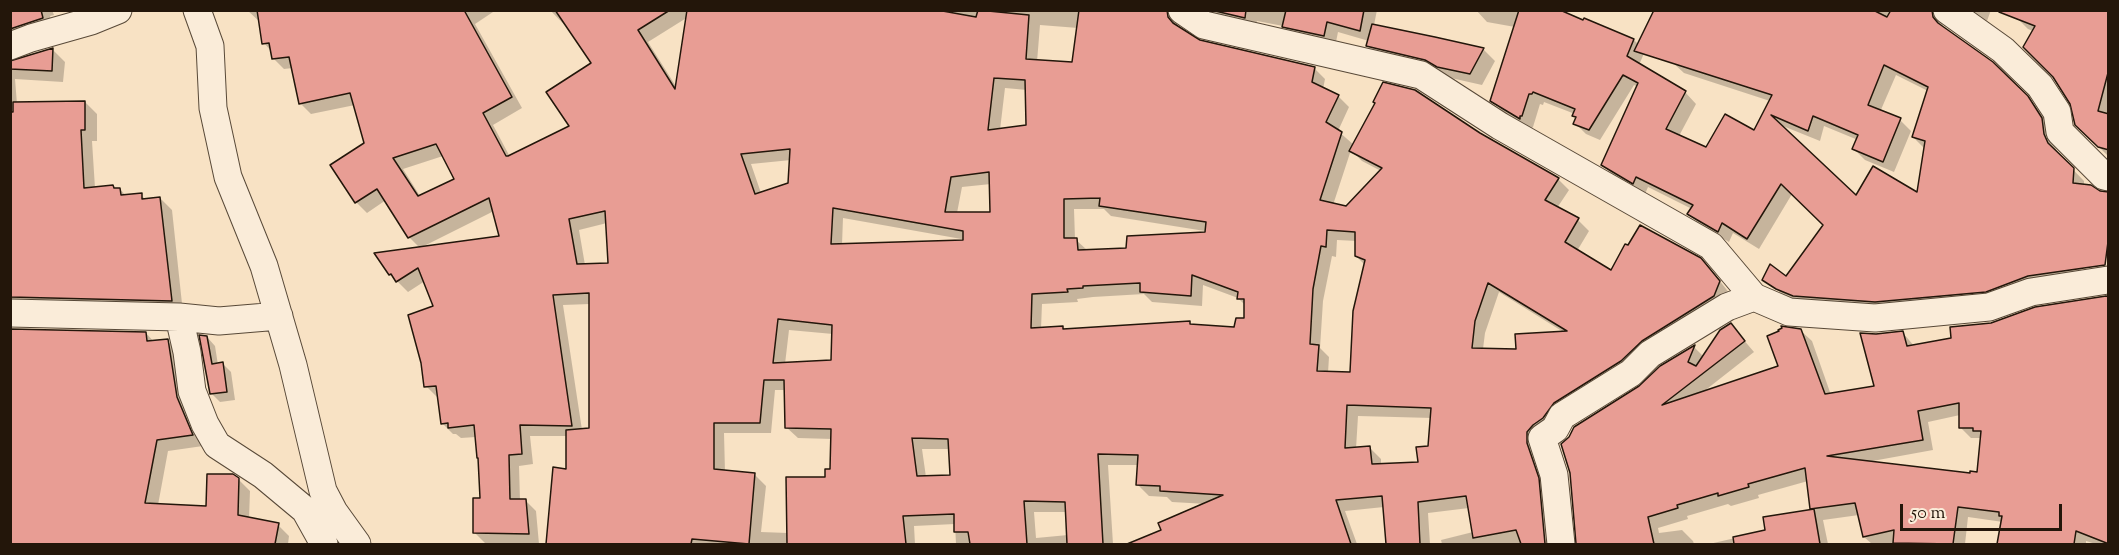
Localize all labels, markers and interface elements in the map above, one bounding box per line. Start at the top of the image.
scale bar [1903,492,2065,530]
text: 50 m [1911,501,1945,527]

